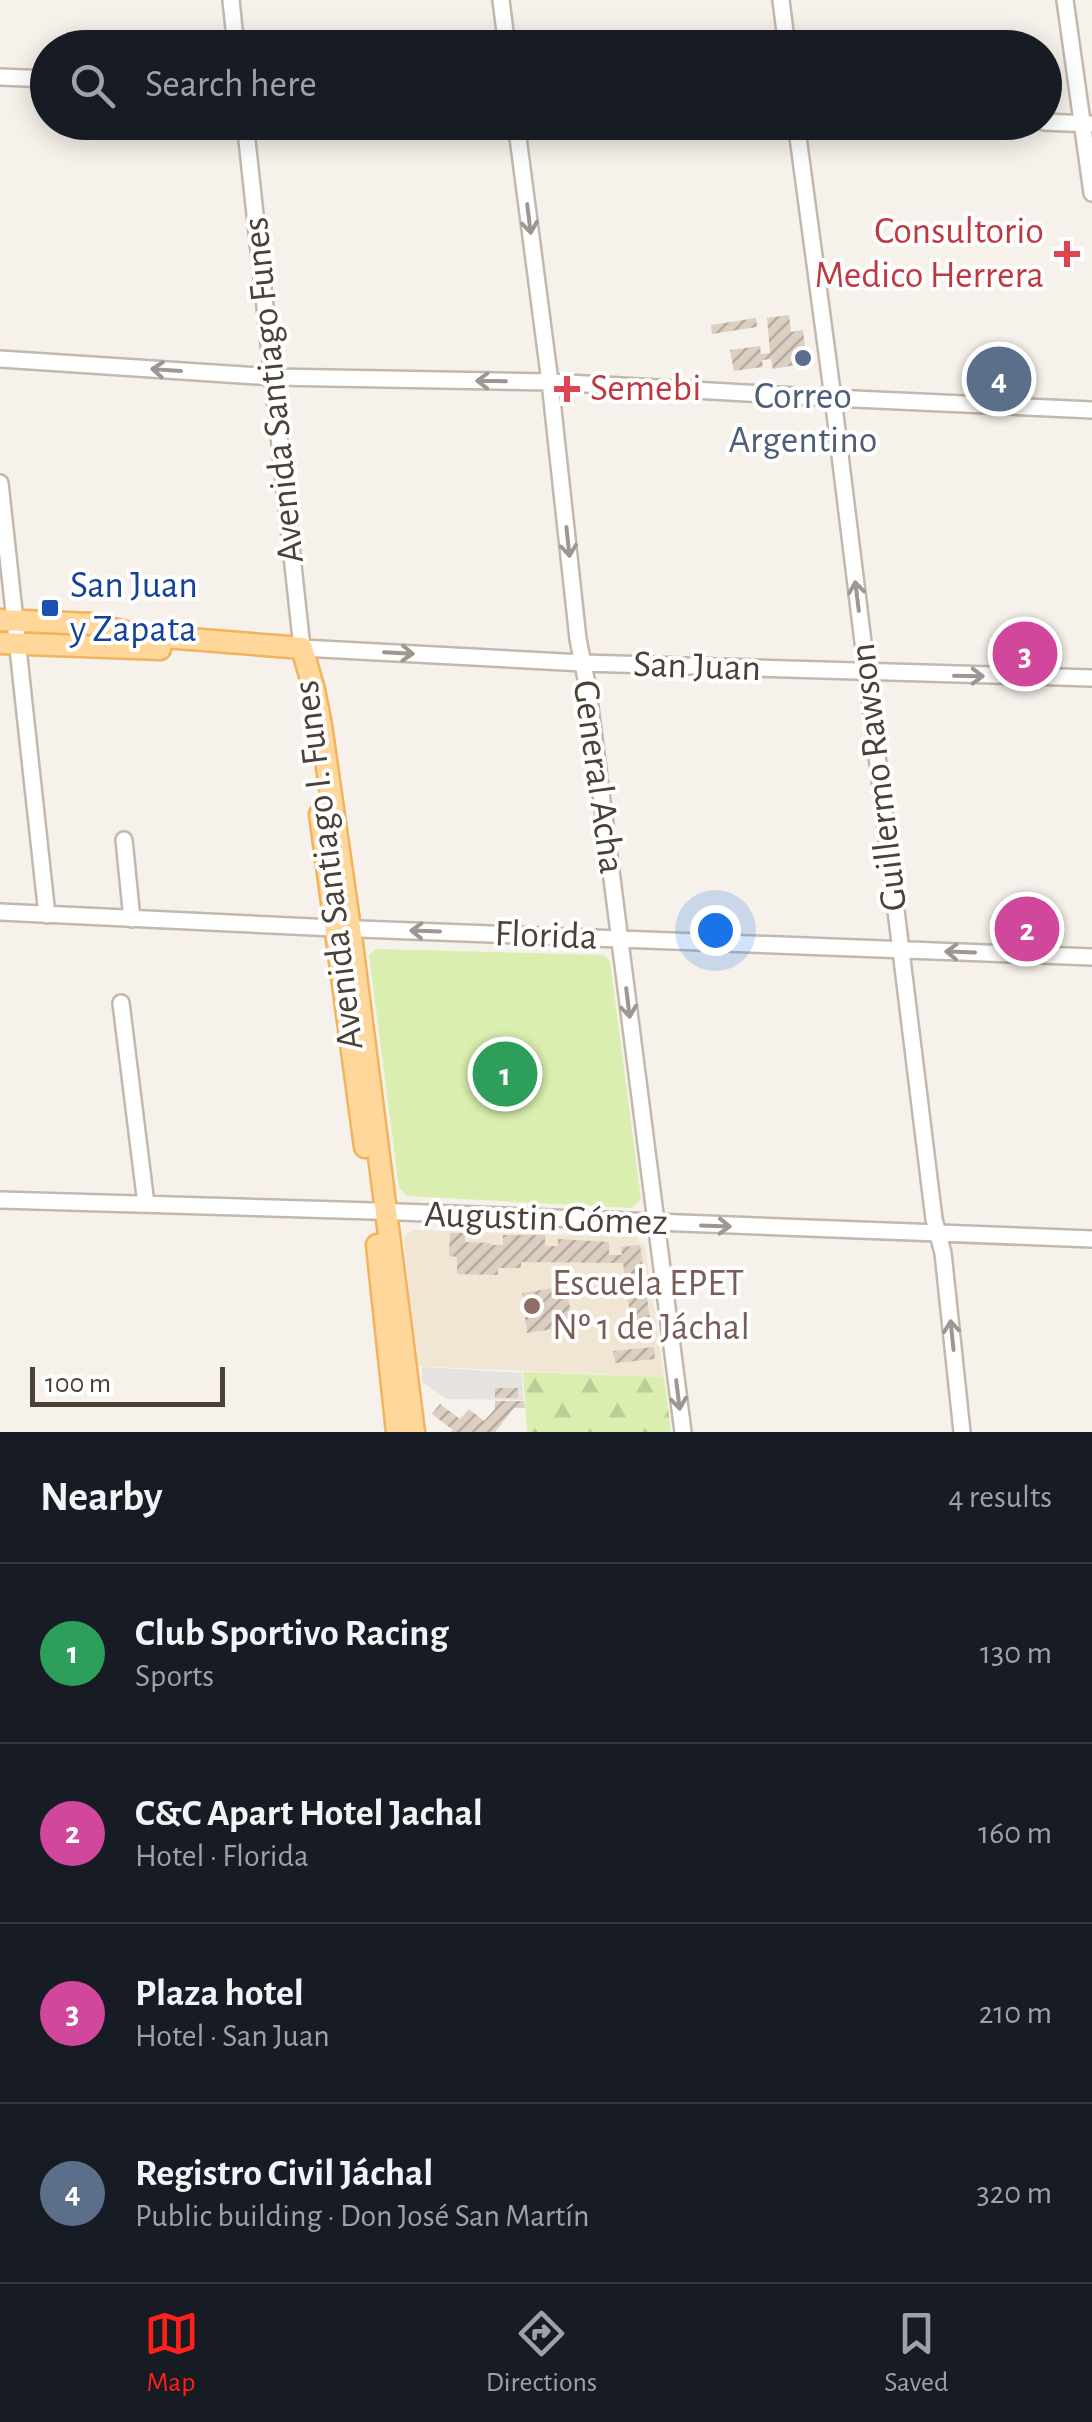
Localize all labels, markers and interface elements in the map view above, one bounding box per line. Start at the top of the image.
search box [30,30,1062,140]
icon: search [65,58,120,113]
text: Search here [145,66,317,104]
one-way arrow [520,203,539,235]
place label: Consultorio Medico Herrera [815,213,1044,295]
street label: Avenida Santiago Funes [237,215,311,565]
marker: Consultorio Medico Herrera [1054,241,1080,267]
pin: 4 [966,342,1032,416]
marker: Correo Argentino [792,347,814,369]
one-way arrow [151,360,183,379]
place label: Semebi [590,370,701,408]
one-way arrow [476,372,508,390]
marker: Semebi [554,376,580,402]
place label: Correo Argentino [728,378,878,460]
one-way arrow [558,525,577,557]
place label: San Juan y Zapata [69,567,198,649]
one-way arrow [847,581,866,613]
marker: San Juan y Zapata [39,597,61,619]
pin: 3 [992,616,1058,692]
street label: Guillermo Rawson [844,641,914,913]
one-way arrow [383,644,415,663]
street label: San Juan [632,646,762,688]
one-way arrow [952,666,984,685]
street label: Avenida Santiago I. Funes [287,678,371,1052]
street label: General Acha [566,678,630,876]
pin: 2 [994,892,1060,966]
your location [690,905,741,956]
street label: Florida [494,915,598,957]
one-way arrow [409,922,441,941]
one-way arrow [944,942,976,961]
one-way arrow [619,986,638,1018]
pin: 1 [472,1036,538,1112]
street label: Augustin Gómez [424,1196,668,1242]
one-way arrow [699,1216,731,1235]
place label: Escuela EPET Nº 1 de Jáchal [552,1265,750,1347]
marker: Escuela EPET Nº 1 de Jáchal [521,1295,543,1317]
one-way arrow [942,1319,961,1352]
scale bar [30,1362,225,1406]
text: 100 m [45,1370,111,1398]
one-way arrow [670,1378,688,1410]
text: Nearby [40,1476,163,1518]
text: 4 results [948,1481,1052,1513]
text: Club Sportivo Racing [135,1615,448,1653]
text: 1 [67,1637,78,1669]
text: 130 m [980,1637,1052,1669]
text: Sports [135,1660,214,1692]
text: C&C Apart Hotel Jachal [135,1795,483,1833]
text: 2 [65,1817,80,1849]
text: 160 m [978,1817,1052,1849]
text: Hotel · Florida [135,1840,309,1872]
text: Plaza hotel [135,1975,304,2013]
text: 3 [66,1997,79,2029]
text: 210 m [979,1997,1052,2029]
text: Hotel · San Juan [135,2020,330,2052]
text: Registro Civil Jáchal [135,2155,433,2193]
text: 4 [64,2177,81,2209]
text: 320 m [976,2177,1052,2209]
text: Public building · Don José San Martín [135,2200,590,2232]
tab: Map [144,2306,199,2400]
tab: Directions [486,2306,597,2400]
tab: Saved [884,2306,948,2400]

